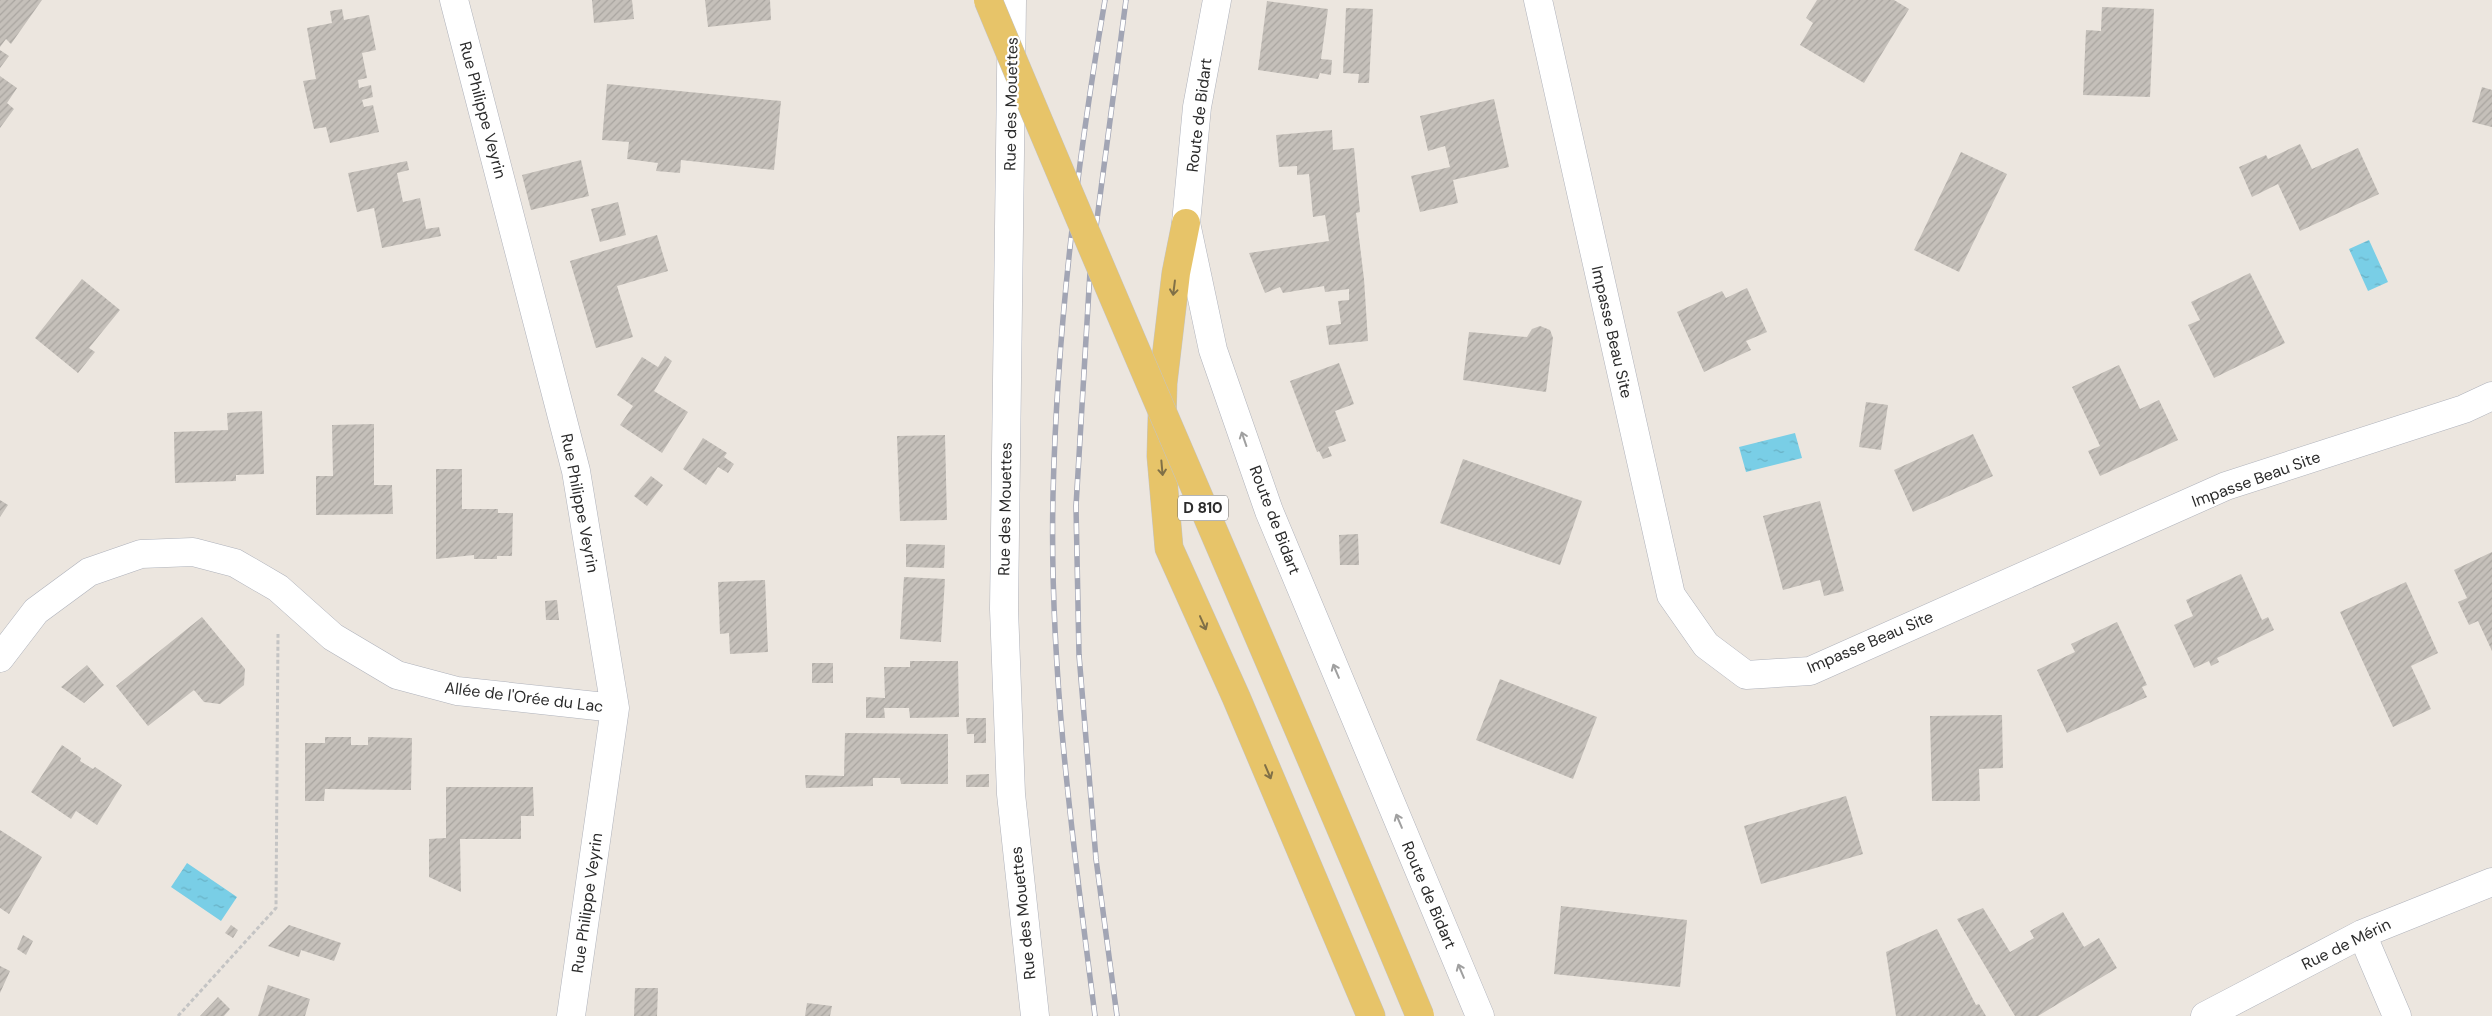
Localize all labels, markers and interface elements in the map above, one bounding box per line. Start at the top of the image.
street label: Rue des Mouettes [999,37,1023,171]
street label: Rue Philippe Veyrin [455,39,511,181]
street label: Route de Bidart [1182,57,1216,173]
street label: Impasse Beau Site [1587,264,1637,400]
one-way arrow [1169,280,1179,296]
street label: Rue Philippe Veyrin [556,432,604,574]
one-way arrow [1239,432,1248,447]
street label: Rue des Mouettes [993,442,1017,576]
street label: Impasse Beau Site [2189,446,2323,512]
one-way arrow [1157,460,1167,476]
street label: Route de Bidart [1245,463,1305,577]
road number: D 810 [1178,496,1228,520]
street label: Impasse Beau Site [1804,606,1936,678]
one-way arrow [1198,615,1208,630]
one-way arrow [1331,664,1340,679]
street label: Allée de l'Orée du Lac [443,677,605,717]
one-way arrow [1263,764,1273,779]
one-way arrow [1393,814,1403,829]
street label: Rue Philippe Veyrin [567,832,607,974]
street label: Route de Bidart [1397,838,1461,952]
street label: Rue des Mouettes [1006,845,1040,981]
street label: Rue de Mérin [2298,913,2394,975]
one-way arrow [1456,964,1466,979]

